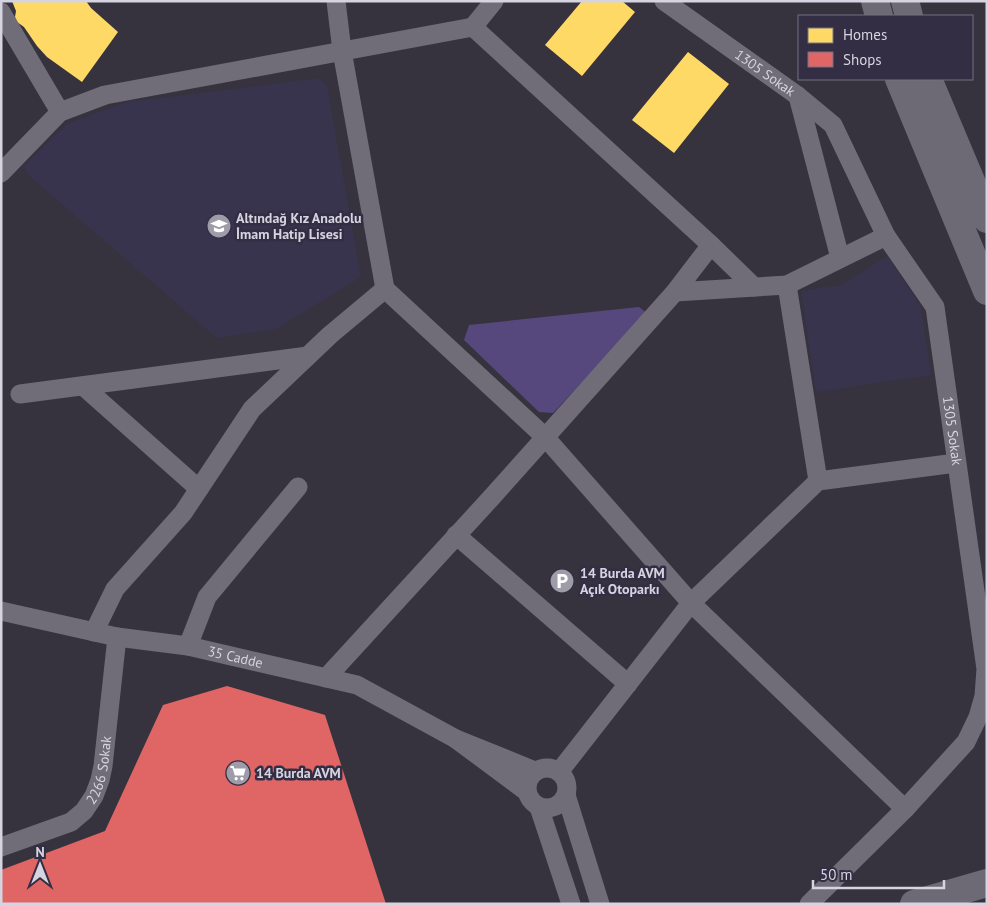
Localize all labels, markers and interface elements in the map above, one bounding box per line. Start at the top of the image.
legend [798,15,973,80]
text: Homes [843,25,887,44]
street label: 1305 Sokak [732,45,799,100]
text: Shops [843,50,882,69]
place label: Altındağ Kız Anadolu İmam Hatip Lisesi [236,209,362,243]
school or university icon: Altındağ Kız Anadolu İmam Hatip Lisesi [206,213,232,239]
street label: 1305 Sokak [939,395,966,467]
place label: 14 Burda AVM Açık Otoparkı [580,564,665,598]
parking icon: 14 Burda AVM Açık Otoparkı [549,568,575,594]
street label: 35 Cadde [206,642,265,672]
street label: 2266 Sokak [82,735,115,808]
supermarket icon: 14 Burda AVM [225,760,251,786]
place label: 14 Burda AVM [256,764,341,782]
north arrow [15,840,65,890]
text: N [35,843,45,861]
scale bar [813,858,944,890]
text: 50 m [820,865,853,884]

